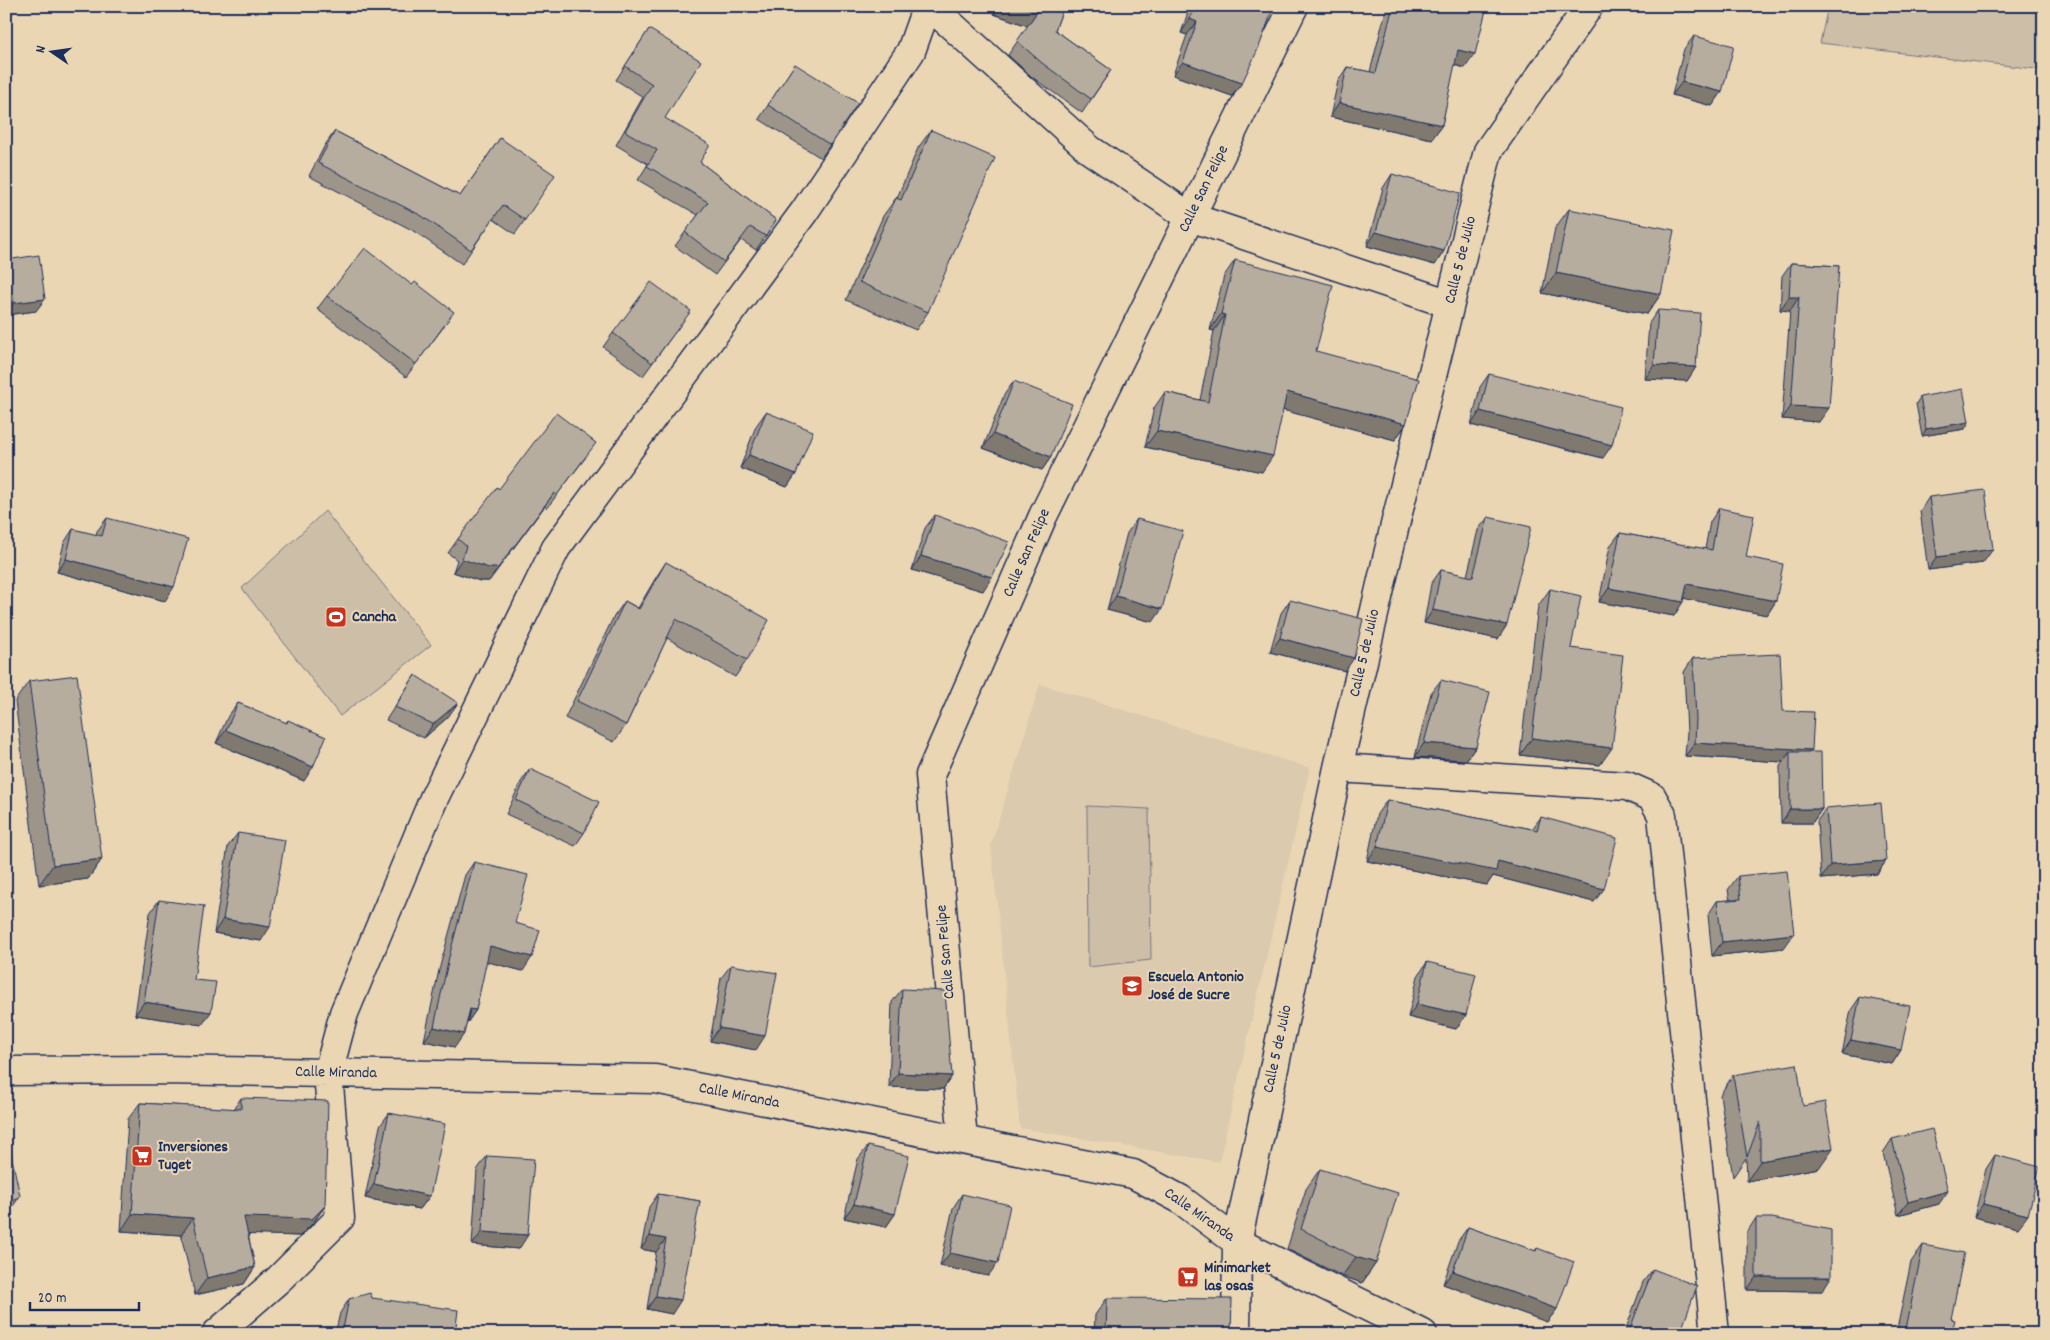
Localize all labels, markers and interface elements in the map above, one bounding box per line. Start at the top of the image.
north arrow [28,28,78,78]
text: N [31,44,52,55]
street label: Calle San Felipe [1173,141,1235,237]
street label: Calle 5 de Julio [1439,214,1483,306]
street label: Calle San Felipe [997,505,1057,601]
sports icon: Cancha [324,605,348,629]
place label: Cancha [352,606,398,629]
street label: Calle 5 de Julio [1344,607,1386,699]
street label: Calle San Felipe [930,904,962,1000]
place label: Escuela Antonio José de Sucre [1148,966,1244,1007]
school or university icon: Escuela Antonio José de Sucre [1120,974,1144,998]
street label: Calle 5 de Julio [1257,1003,1299,1095]
street label: Calle Miranda [295,1061,378,1085]
street label: Calle Miranda [697,1077,782,1115]
place label: Inversiones Tuget [158,1136,228,1177]
supermarket icon: Inversiones Tuget [130,1144,154,1168]
street label: Calle Miranda [1159,1182,1240,1248]
place label: Minimarket las osas [1204,1257,1271,1298]
supermarket icon: Minimarket las osas [1176,1265,1200,1289]
scale bar [30,1280,139,1312]
text: 20 m [38,1288,66,1310]

